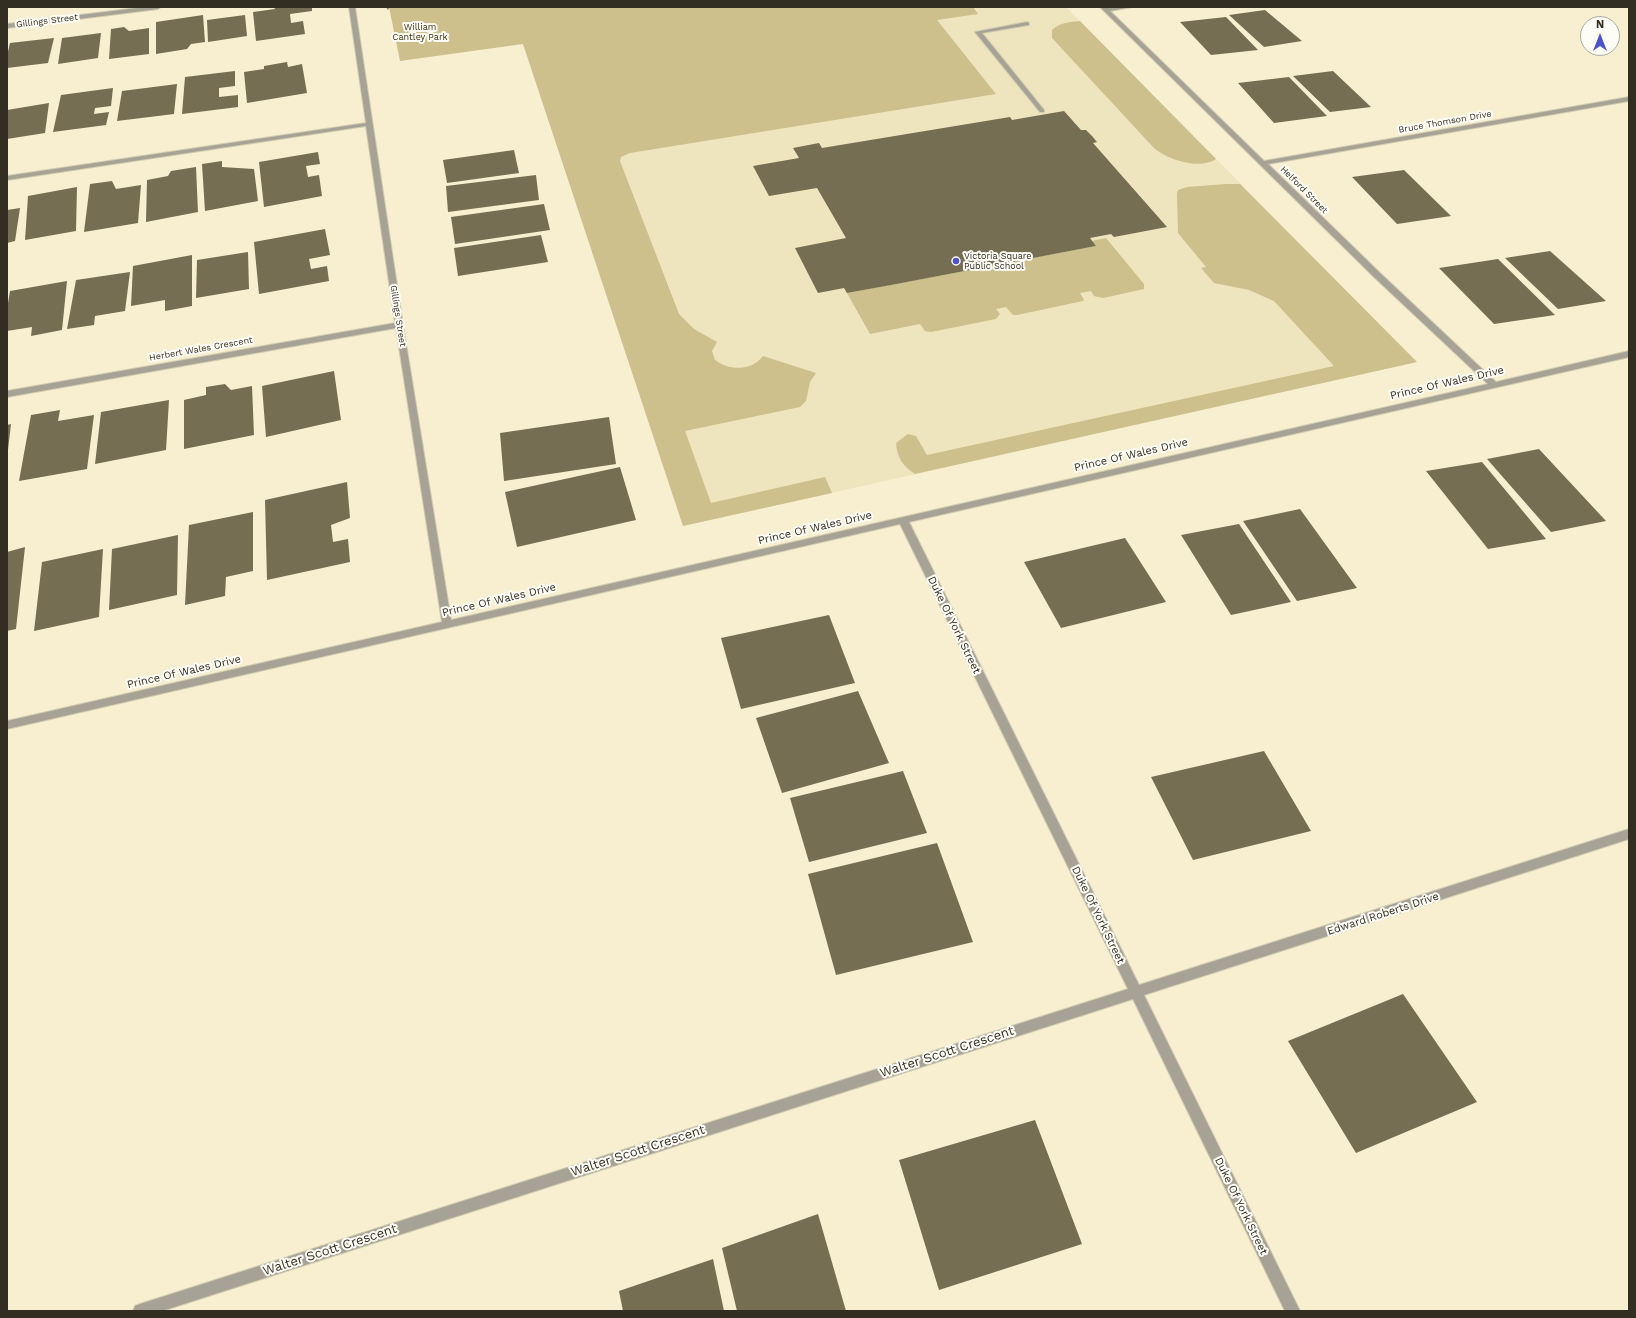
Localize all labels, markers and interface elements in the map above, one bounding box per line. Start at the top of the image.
street label: Gillings Street [16,12,78,30]
north arrow [1580,16,1620,56]
text: N [1596,18,1604,31]
park label: William Cantley Park [392,22,448,43]
street label: Bruce Thomson Drive [1398,108,1492,136]
street label: Helford Street [1278,164,1330,216]
place label: Victoria Square Public School [964,251,1031,272]
marker: Victoria Square Public School [951,256,961,266]
street label: Gillings Street [388,285,408,347]
street label: Herbert Wales Crescent [148,335,254,363]
street label: Prince Of Wales Drive [1389,363,1505,403]
street label: Prince Of Wales Drive [1073,435,1189,475]
street label: Prince Of Wales Drive [757,508,873,548]
street label: Duke Of York Street [925,574,983,676]
street label: Prince Of Wales Drive [441,580,557,620]
street label: Prince Of Wales Drive [126,652,242,692]
street label: Duke Of York Street [1069,864,1127,966]
street label: Edward Roberts Drive [1326,890,1440,938]
street label: Walter Scott Crescent [878,1023,1016,1081]
street label: Walter Scott Crescent [569,1122,707,1180]
street label: Duke Of York Street [1212,1155,1270,1257]
street label: Walter Scott Crescent [261,1221,399,1279]

